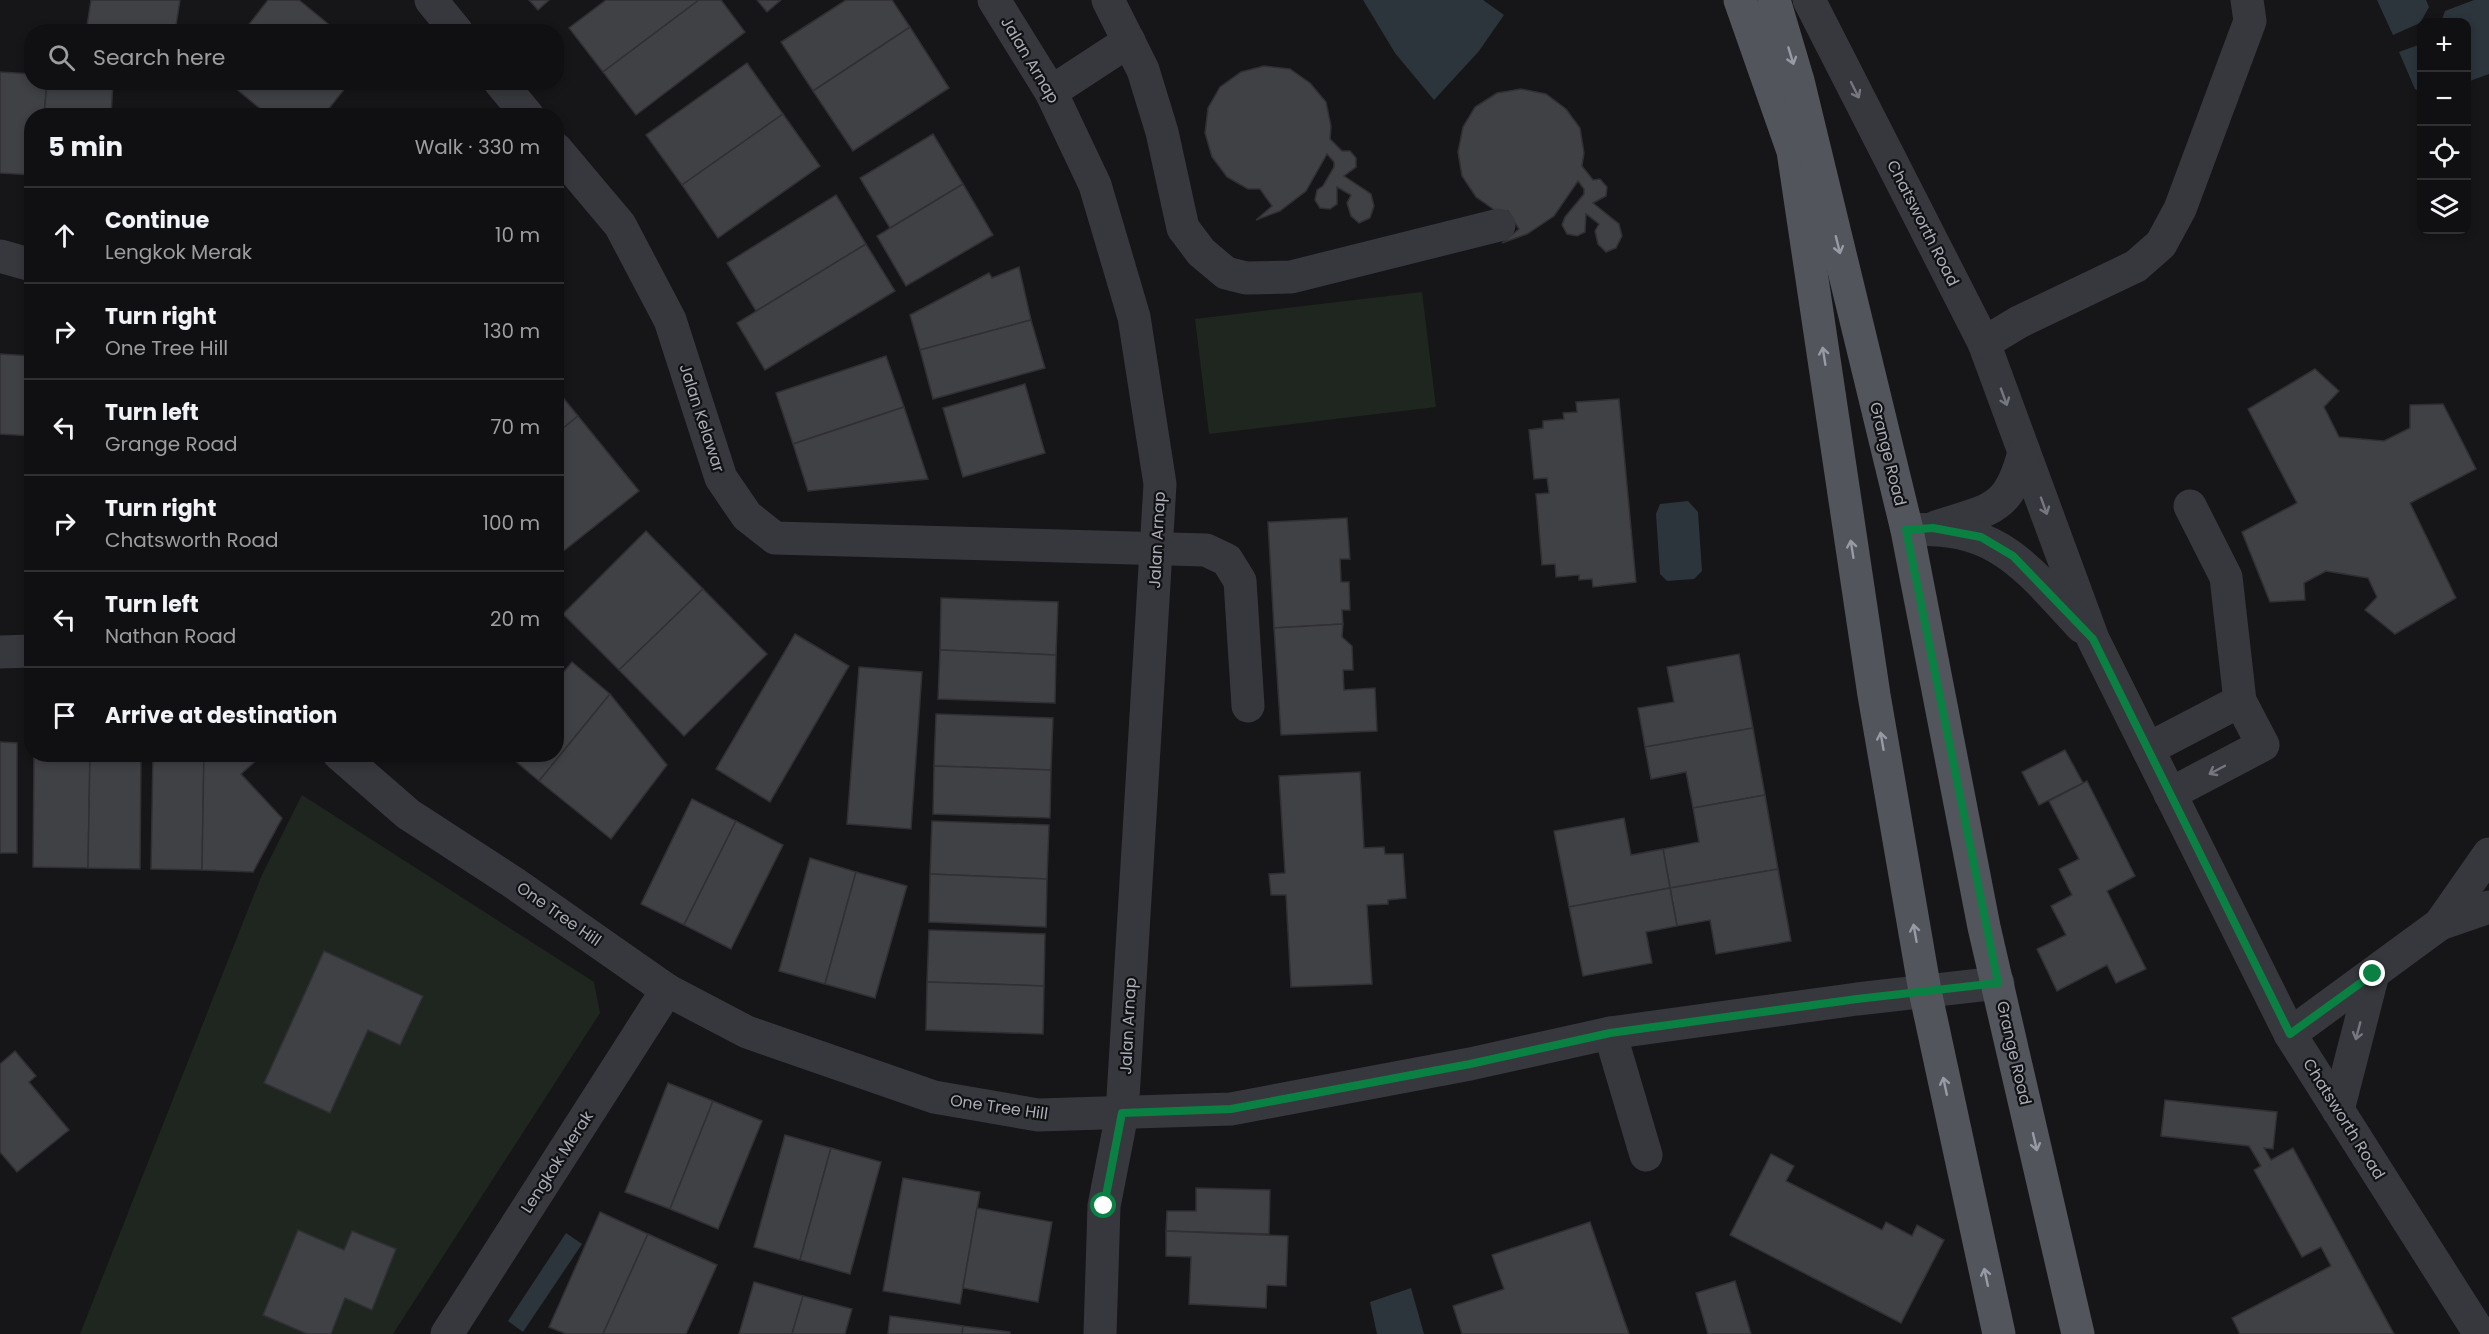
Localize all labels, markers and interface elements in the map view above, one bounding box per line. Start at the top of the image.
street label: Jalan Arnap [995,12,1065,108]
map controls [2417,18,2471,234]
button: + [2417,18,2471,72]
search box [24,24,564,90]
icon: search [45,41,78,74]
text: Search here [93,42,226,73]
one-way arrow [1786,46,1797,65]
button: − [2417,72,2471,126]
one-way arrow [1849,80,1861,98]
button: locate [2417,126,2471,180]
text: 5 min [48,129,123,165]
text: Walk · 330 m [415,133,540,161]
street label: Chatsworth Road [1881,156,1965,290]
button: layers [2417,180,2471,234]
text: Continue [105,205,209,236]
icon: ahead [48,219,81,252]
text: 10 m [495,221,540,249]
one-way arrow [1832,235,1844,254]
text: Lengkok Merak [105,238,252,266]
text: Turn right [105,301,216,332]
icon: right [48,315,81,348]
text: 130 m [483,317,540,345]
text: One Tree Hill [105,334,228,362]
one-way arrow [1818,346,1829,366]
street label: Jalan Kelawar [674,361,730,475]
one-way arrow [1999,387,2010,406]
text: Turn left [105,397,199,428]
street label: Grange Road [1864,400,1912,508]
icon: left [48,411,81,444]
text: 70 m [491,413,540,441]
text: Grange Road [105,430,238,458]
street label: Jalan Arnap [1143,491,1171,589]
text: Turn right [105,493,216,524]
one-way arrow [2039,497,2050,515]
icon: right [48,507,81,540]
text: 100 m [483,509,540,537]
text: Chatsworth Road [105,526,279,554]
one-way arrow [1847,539,1858,559]
text: Turn left [105,589,199,620]
icon: left [48,603,81,636]
text: 20 m [490,605,540,633]
text: Nathan Road [105,622,236,650]
icon: arrive [48,699,81,732]
text: Arrive at destination [105,700,337,731]
one-way arrow [1877,732,1888,752]
one-way arrow [2209,764,2226,776]
street label: One Tree Hill [512,876,606,952]
one-way arrow [1910,924,1921,944]
route end [2359,960,2385,986]
street label: Jalan Arnap [1114,977,1142,1075]
street label: Grange Road [1991,999,2037,1107]
one-way arrow [2352,1021,2364,1040]
street label: Chatsworth Road [2297,1054,2391,1184]
one-way arrow [1939,1077,1951,1096]
street label: One Tree Hill [949,1089,1049,1125]
street label: Lengkok Merak [515,1106,599,1218]
one-way arrow [2029,1133,2041,1152]
route start [1090,1192,1116,1218]
one-way arrow [1980,1268,1992,1287]

